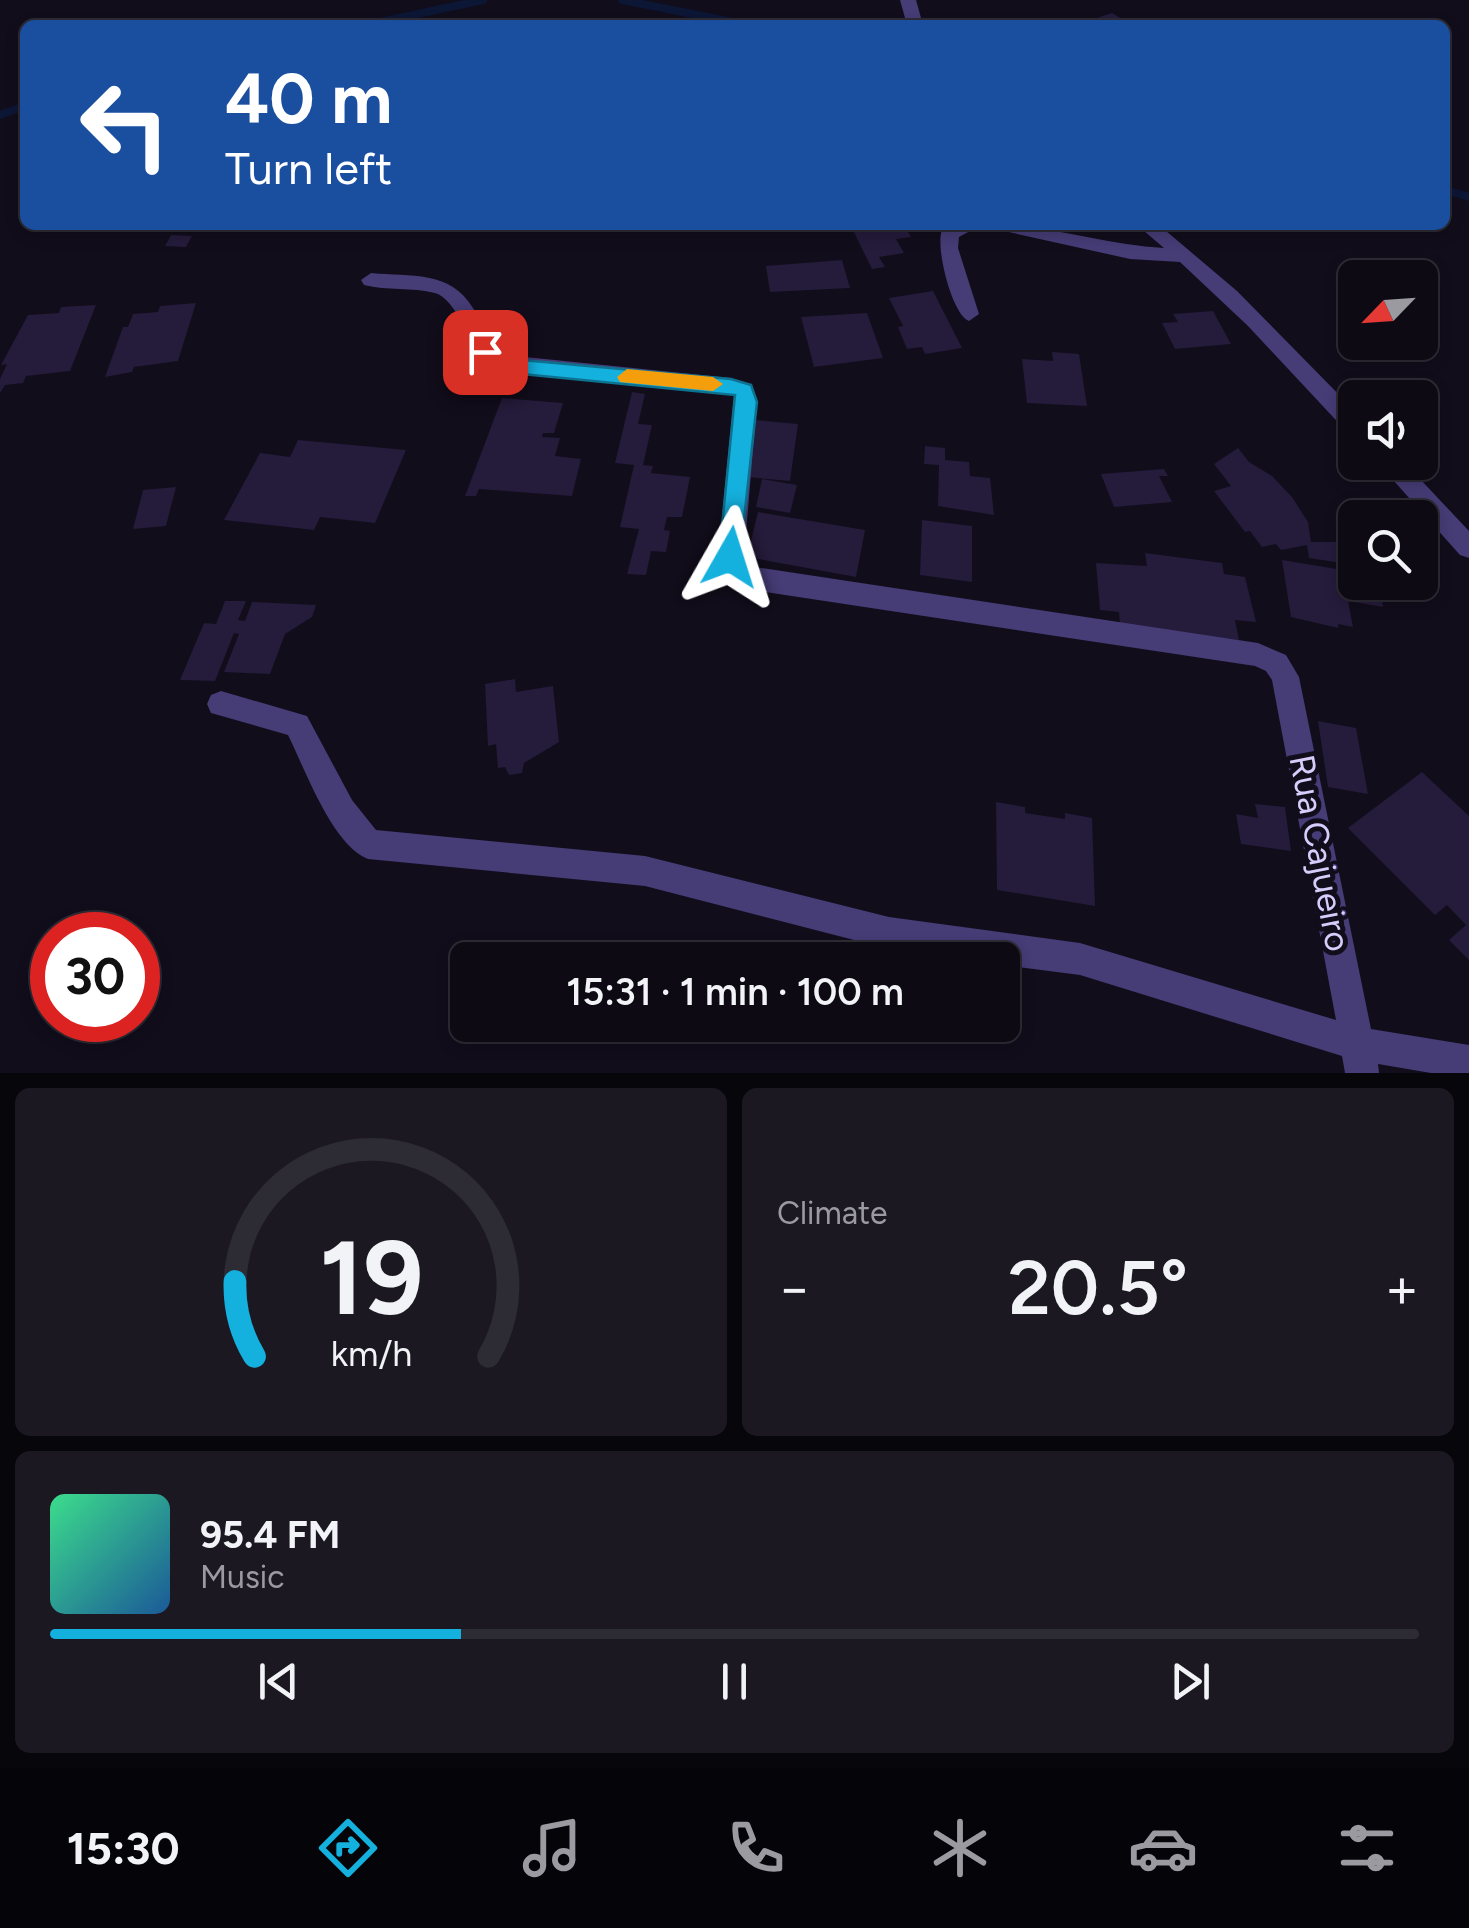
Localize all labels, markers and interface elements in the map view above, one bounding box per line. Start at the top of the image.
text: 40 m [225,56,392,141]
icon: left [60,60,190,190]
text: Turn left [225,141,392,195]
north arrow [1338,260,1438,360]
map controls [1338,260,1438,600]
pin [443,310,528,395]
icon: arrive [458,325,513,380]
button: sound [1338,380,1438,480]
button: search [1338,500,1438,600]
position arrow [678,505,782,609]
street label: Rua Cajueiro [1280,751,1360,955]
speed limit sign: 30 [30,912,160,1042]
text: 15:31 · 1 min · 100 m [566,969,904,1015]
text: Climate [777,1194,888,1232]
text: 19 [319,1215,423,1340]
text: 20.5° [1008,1243,1188,1333]
text: − [777,1255,811,1321]
text: + [1385,1255,1419,1321]
text: km/h [330,1332,412,1375]
text: 95.4 FM [200,1512,340,1558]
text: Music [200,1558,285,1596]
icon: previous [251,1654,306,1709]
icon: pause [707,1654,762,1709]
icon: next [1163,1654,1218,1709]
icon: directions [313,1813,383,1883]
icon: music [517,1813,587,1883]
icon: phone [721,1813,791,1883]
icon: climate [925,1813,995,1883]
icon: car [1128,1813,1198,1883]
icon: filters [1332,1813,1402,1883]
text: 15:30 [67,1821,180,1875]

